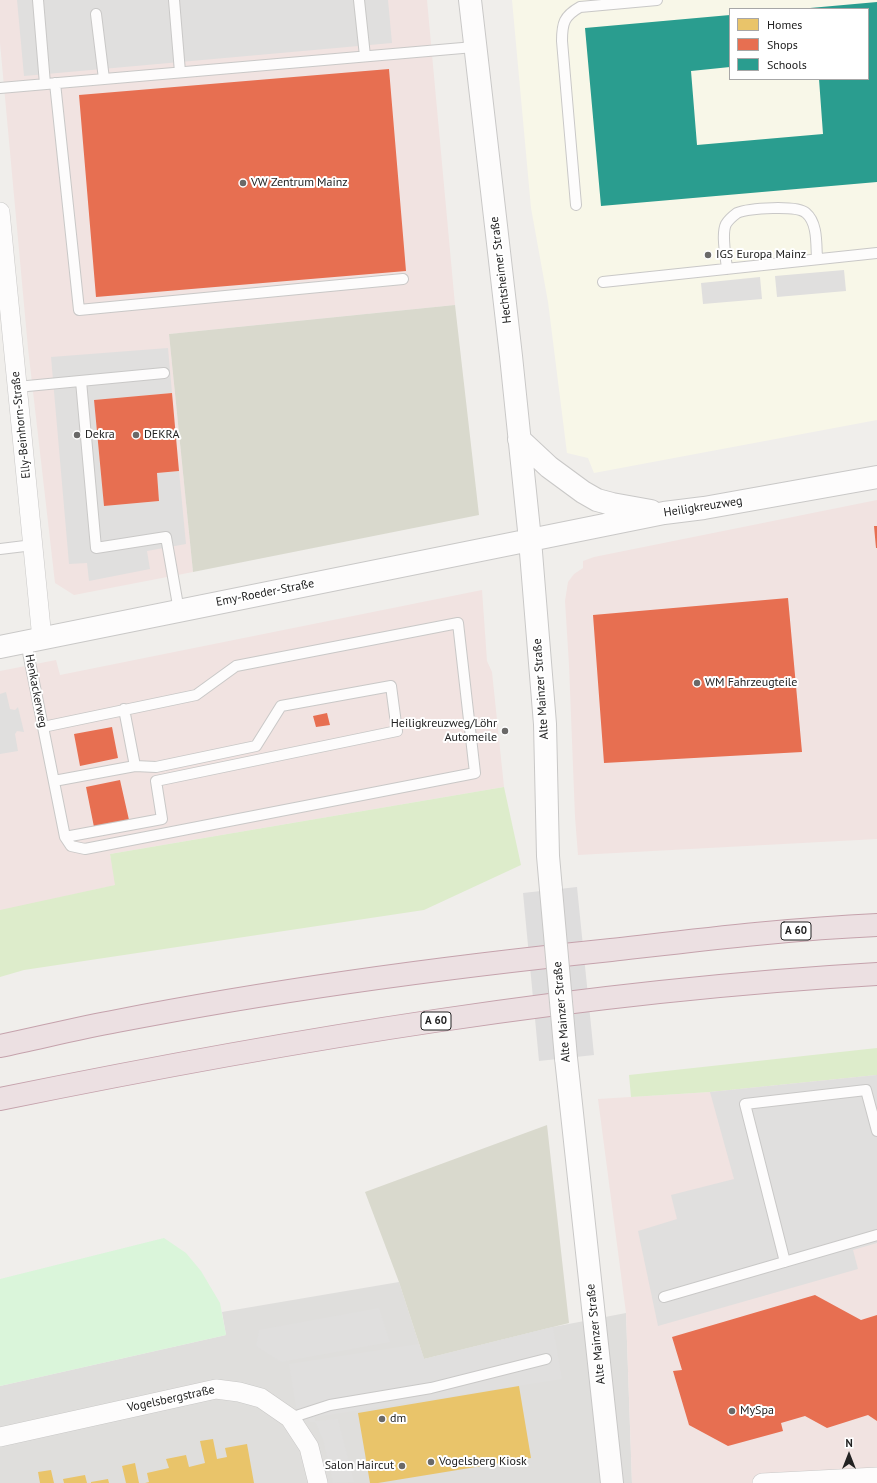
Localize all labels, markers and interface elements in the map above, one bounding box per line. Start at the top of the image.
legend [729,8,869,80]
text: Homes [767,17,802,32]
text: Shops [767,37,798,52]
text: Schools [767,57,807,72]
place label: VW Zentrum Mainz [251,176,348,190]
marker: VW Zentrum Mainz [238,178,248,188]
street label: Hechtsheimer Straße [487,216,515,324]
place label: IGS Europa Mainz [716,248,806,262]
marker: IGS Europa Mainz [703,250,713,260]
street label: Elly-Beinhorn-Straße [8,371,34,479]
place label: Dekra [85,428,115,442]
place label: DEKRA [144,428,179,442]
marker: Dekra [72,430,82,440]
marker: DEKRA [131,430,141,440]
street label: Heiligkreuzweg [663,494,743,520]
street label: Emy-Roeder-Straße [215,576,315,610]
street label: Alte Mainzer Straße [530,638,552,740]
street label: Henkackerweg [22,653,50,729]
place label: WM Fahrzeugteile [705,676,797,690]
marker: WM Fahrzeugteile [692,678,702,688]
place label: Heiligkreuzweg/Löhr Automeile [391,717,497,745]
marker: Heiligkreuzweg/Löhr Automeile [500,726,510,736]
road number: A 60 [781,922,811,940]
street label: Alte Mainzer Straße [550,961,574,1063]
road number: A 60 [421,1012,451,1030]
street label: Alte Mainzer Straße [584,1283,608,1385]
street label: Vogelsbergstraße [126,1383,216,1415]
place label: MySpa [740,1404,774,1418]
marker: MySpa [727,1406,737,1416]
place label: dm [390,1412,406,1426]
marker: dm [377,1414,387,1424]
north arrow [829,1435,869,1475]
text: N [845,1436,853,1450]
place label: Vogelsberg Kiosk [439,1455,527,1469]
marker: Vogelsberg Kiosk [426,1457,436,1467]
place label: Salon Haircut [325,1459,394,1473]
marker: Salon Haircut [397,1461,407,1471]

